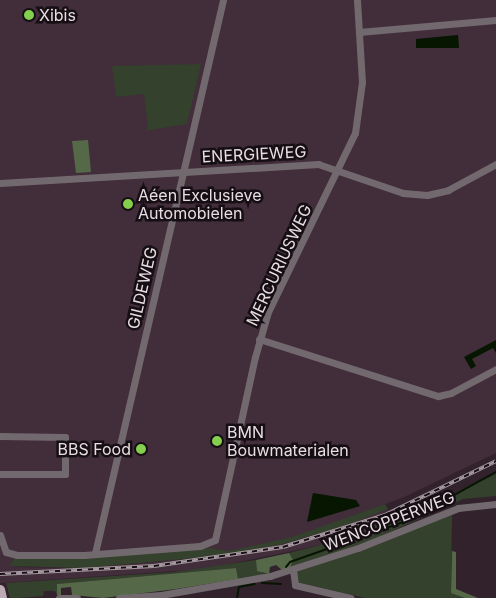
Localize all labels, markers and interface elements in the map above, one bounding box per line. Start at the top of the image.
place label: Xibis [39,5,76,25]
marker: Xibis [23,9,35,21]
street label: ENERGIEWEG [201,142,307,166]
place label: Aéen Exclusieve Automobielen [138,185,261,223]
marker: Aéen Exclusieve Automobielen [122,198,134,210]
street label: MERCURIUSWEG [242,201,316,329]
street label: GILDEWEG [123,245,161,331]
place label: BMN Bouwmaterialen [227,422,349,460]
marker: BMN Bouwmaterialen [211,435,223,447]
place label: BBS Food [57,439,131,459]
marker: BBS Food [135,443,147,455]
street label: WENCOPPERWEG [321,487,457,555]

